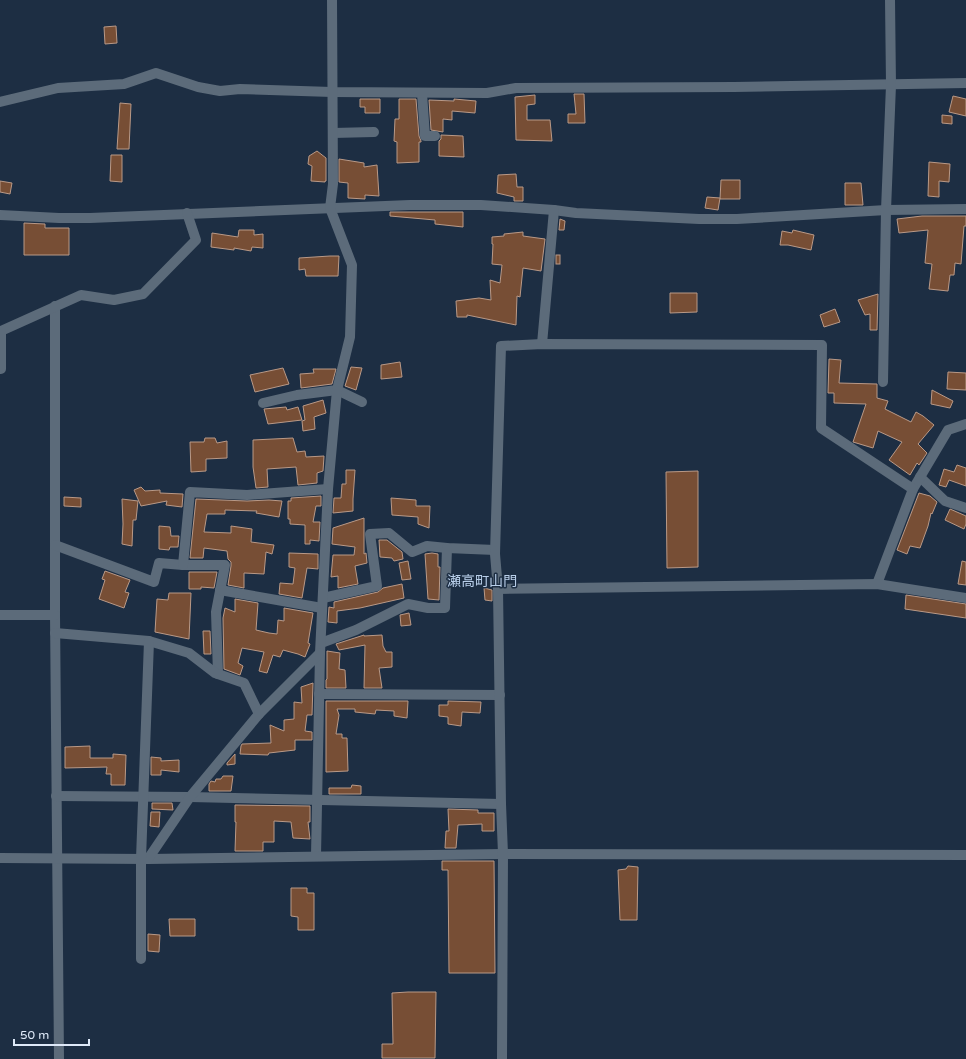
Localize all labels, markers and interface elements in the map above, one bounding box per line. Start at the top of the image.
district label: 瀬高町山門 [447,573,517,590]
scale bar [14,1021,89,1047]
text: 50 m [20,1028,49,1042]

